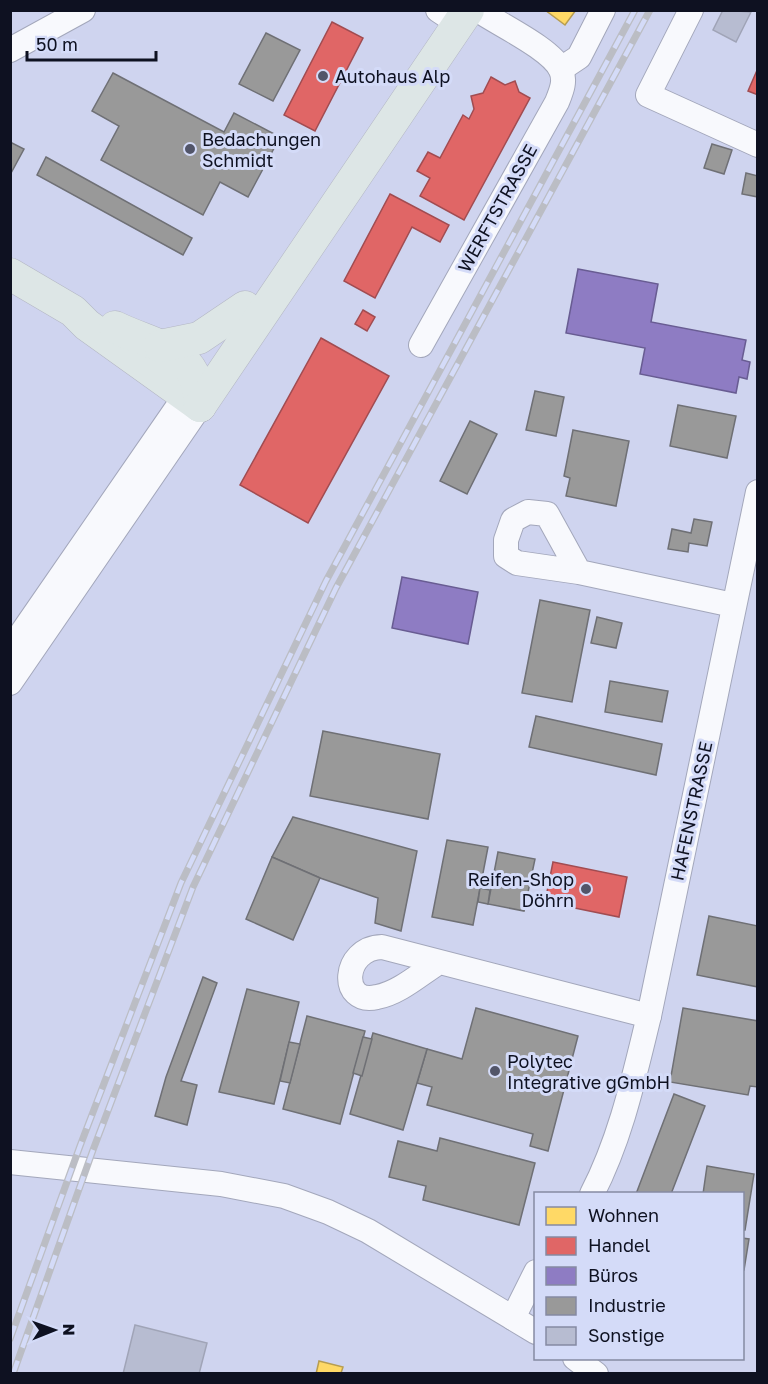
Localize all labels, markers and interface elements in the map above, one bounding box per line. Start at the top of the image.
scale bar [27,24,156,62]
text: 50 m [36,33,78,55]
place label: Autohaus Alp [335,65,450,87]
marker: Autohaus Alp [316,69,330,83]
place label: Bedachungen Schmidt [202,128,321,171]
street label: WERFTSTRASSE [453,140,541,276]
marker: Bedachungen Schmidt [183,142,197,156]
street label: HAFENSTRASSE [666,739,716,883]
place label: Reifen-Shop Döhrn [467,868,574,911]
marker: Reifen-Shop Döhrn [579,882,593,896]
place label: Polytec Integrative gGmbH [507,1050,670,1093]
marker: Polytec Integrative gGmbH [488,1064,502,1078]
legend [534,1192,744,1360]
text: Wohnen [588,1204,659,1226]
text: Handel [588,1234,650,1256]
text: Büros [588,1264,638,1286]
text: Industrie [588,1294,666,1316]
north arrow [24,1300,84,1360]
text: N [59,1323,79,1336]
text: Sonstige [588,1324,664,1346]

